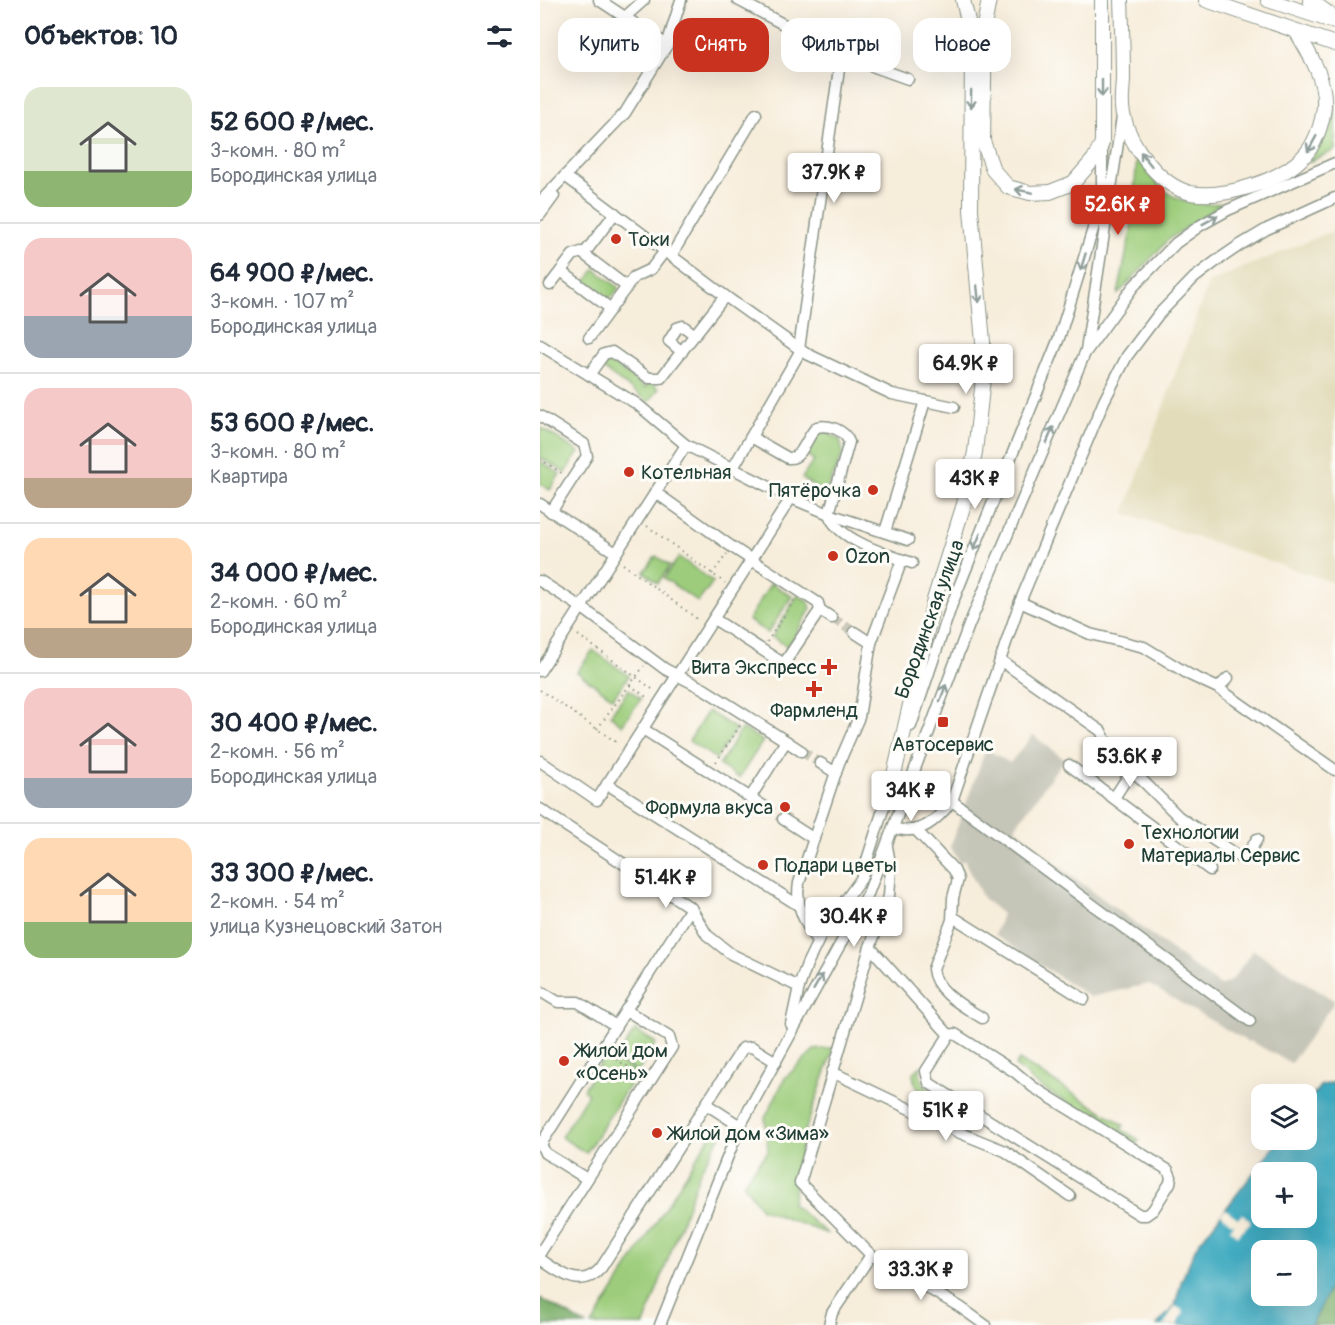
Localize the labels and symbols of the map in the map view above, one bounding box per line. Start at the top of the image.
one-way arrow [1096,78,1108,98]
one-way arrow [965,89,977,109]
one-way arrow [1306,134,1317,152]
one-way arrow [1139,152,1152,168]
pin: 37.9K ₽ [779,153,889,204]
one-way arrow [1015,185,1035,196]
pin: 52.6K ₽ [1063,185,1173,236]
one-way arrow [1201,214,1218,226]
place label: Токи [628,227,669,252]
marker: Токи [609,232,623,246]
one-way arrow [1077,252,1088,271]
one-way arrow [973,284,984,303]
pin: 64.9K ₽ [911,344,1021,395]
one-way arrow [1045,427,1056,445]
pin: 43K ₽ [933,459,1017,510]
place label: Котельная [641,460,732,485]
marker: Котельная [622,465,636,479]
place label: Пятёрочка [769,478,861,503]
marker: Пятёрочка [866,483,880,497]
one-way arrow [971,533,982,551]
street label: Бородинская улица [889,536,970,702]
place label: Ozon [845,544,890,569]
marker: Ozon [826,549,840,563]
place label: Вита Экспресс [691,655,817,680]
marker: Вита Экспресс [822,660,836,674]
marker: Фармленд [807,682,821,696]
one-way arrow [939,684,950,703]
place label: Фармленд [770,698,858,723]
marker: Автосервис [936,715,950,729]
place label: Автосервис [892,732,994,757]
pin: 53.6K ₽ [1075,737,1185,788]
pin: 34K ₽ [869,771,953,822]
place label: Формула вкуса [645,795,773,820]
marker: Формула вкуса [778,800,792,814]
place label: Технологии Материалы Сервис [1141,820,1300,868]
marker: Технологии Материалы Сервис [1122,837,1136,851]
place label: Подари цветы [775,853,897,878]
pin: 51.4K ₽ [611,858,721,909]
marker: Подари цветы [756,858,770,872]
pin: 30.4K ₽ [799,897,909,948]
one-way arrow [813,974,825,991]
place label: Жилой дом «Осень» [573,1038,668,1086]
marker: Жилой дом «Осень» [557,1054,571,1068]
pin: 51K ₽ [904,1091,988,1142]
place label: Жилой дом «Зима» [666,1121,829,1146]
marker: Жилой дом «Зима» [650,1126,664,1140]
pin: 33.3K ₽ [866,1250,976,1301]

